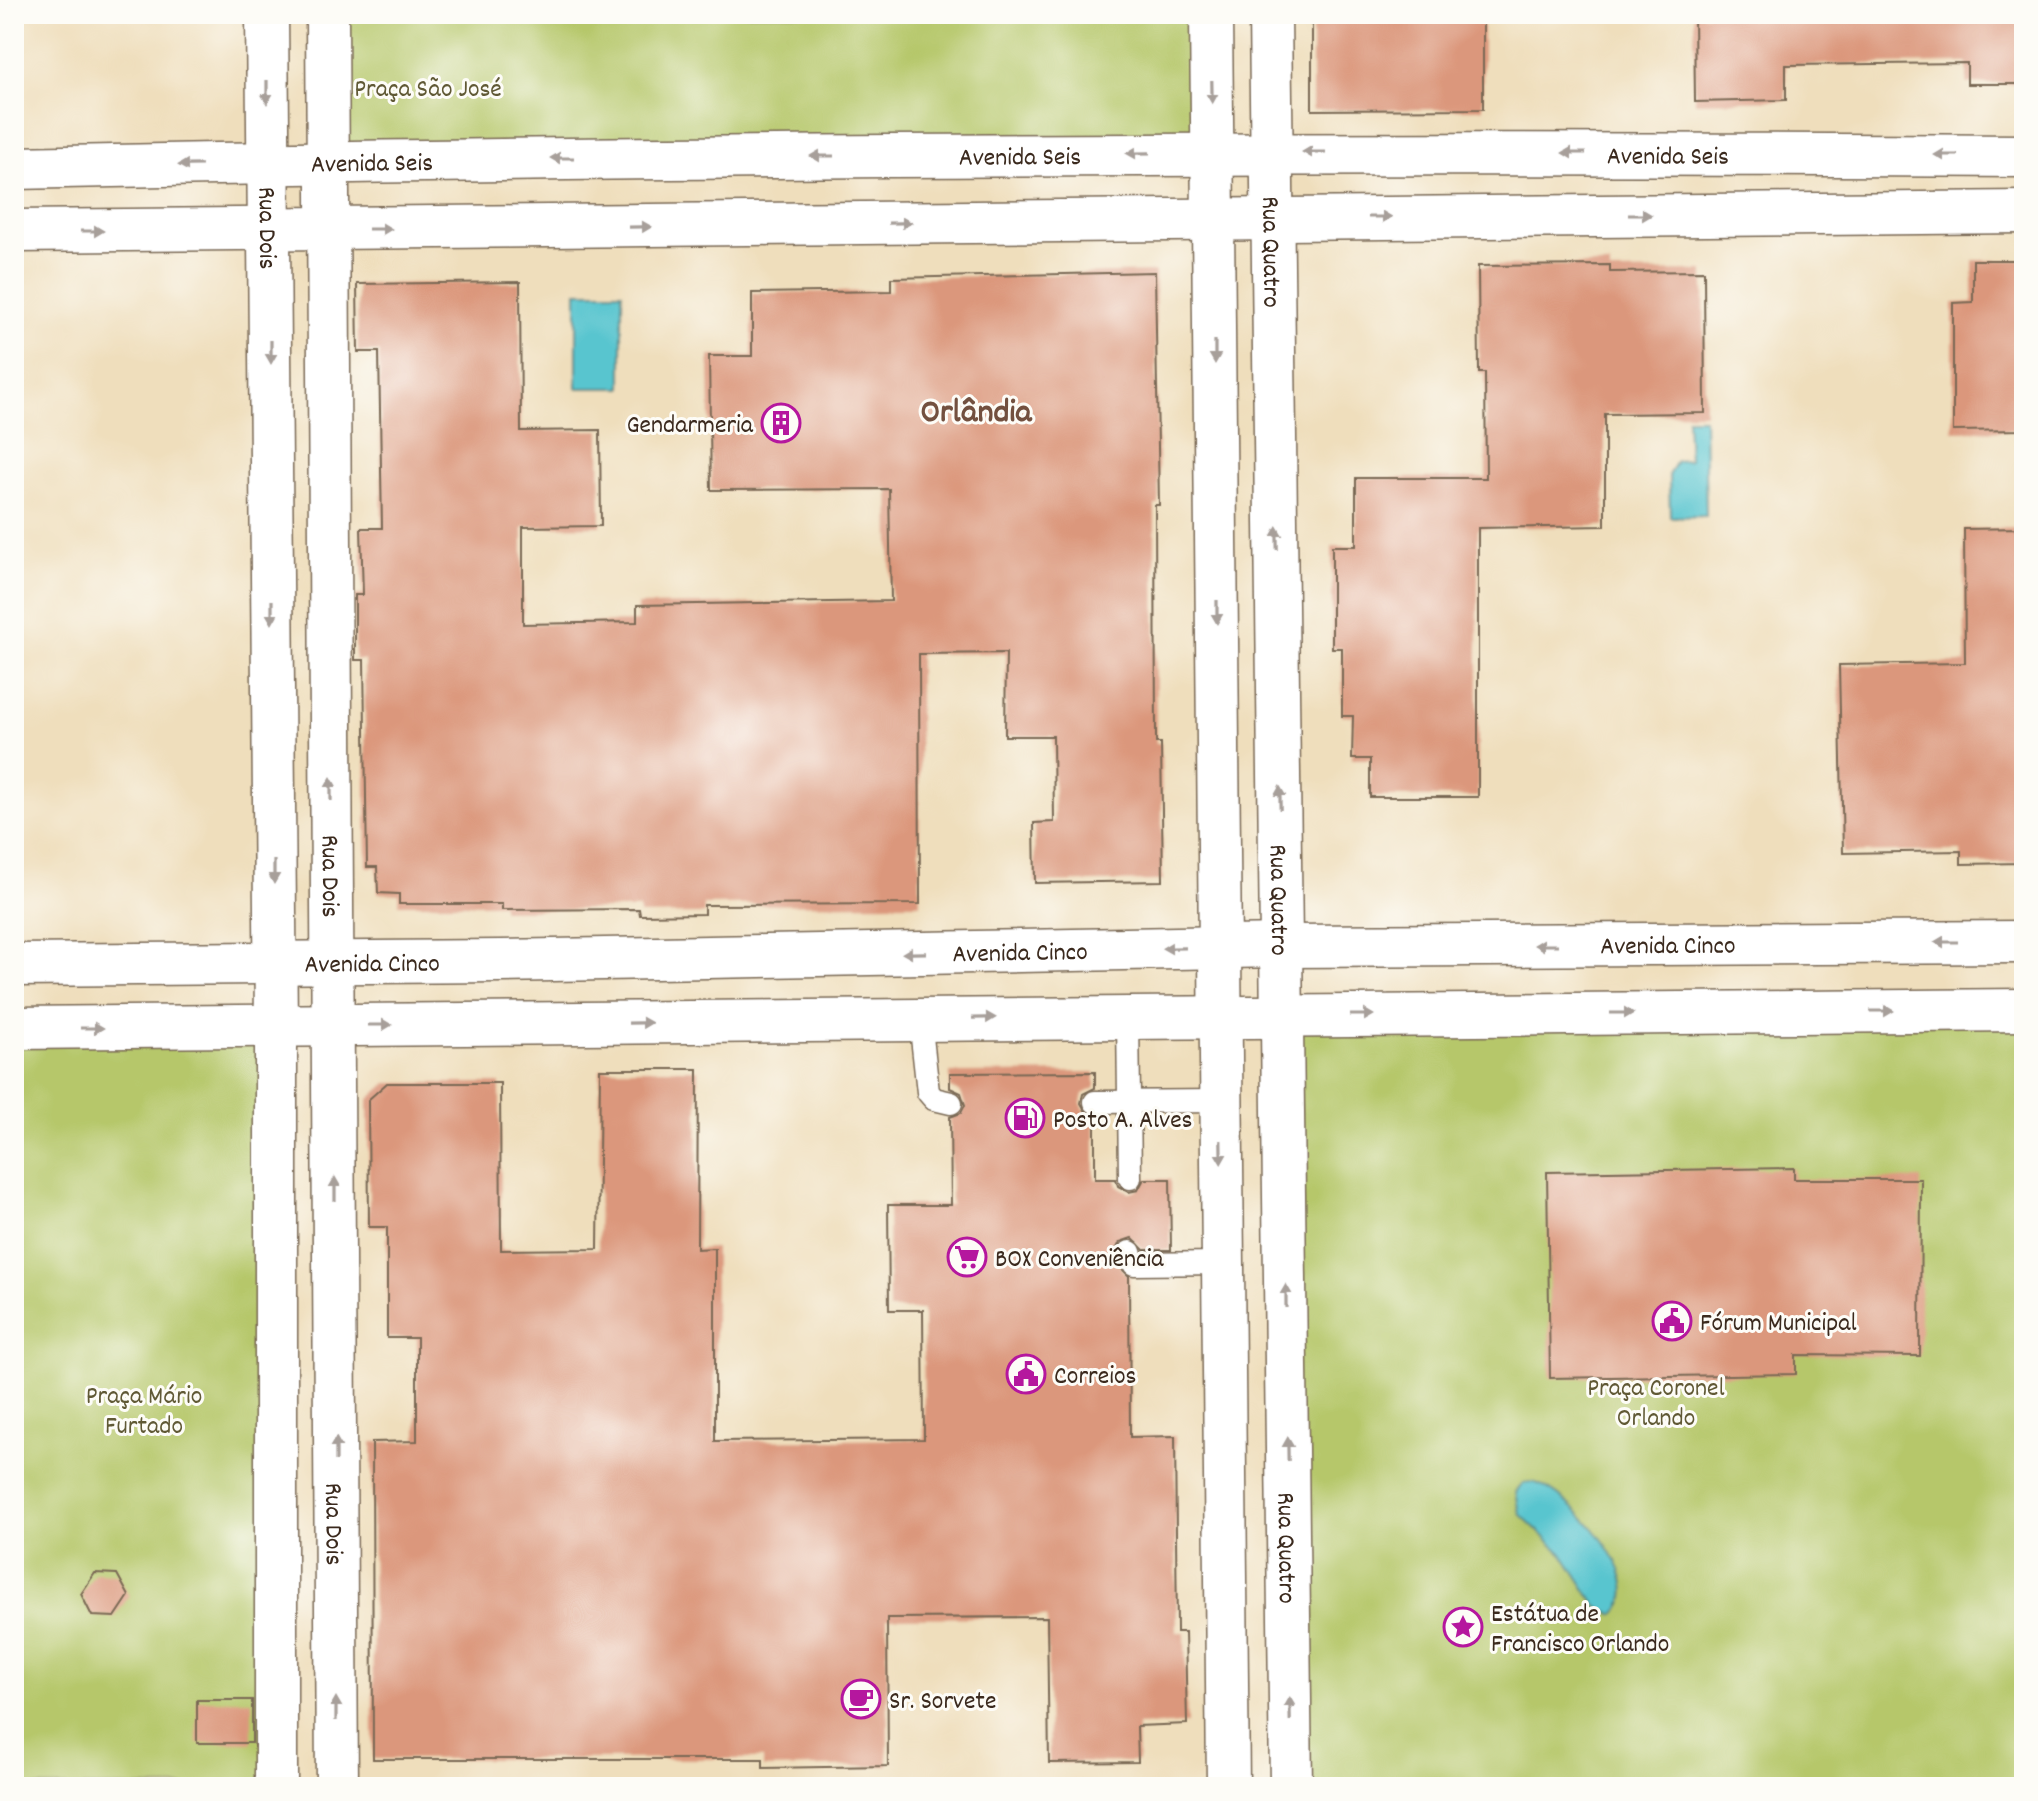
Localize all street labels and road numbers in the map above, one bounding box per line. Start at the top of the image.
street label: Avenida Seis [1607,139,1729,177]
street label: Avenida Seis [959,140,1081,178]
street label: Avenida Seis [311,146,433,185]
street label: Rua Dois [247,186,284,270]
street label: Rua Quatro [1250,196,1288,308]
street label: Rua Dois [310,835,347,918]
street label: Rua Quatro [1258,844,1296,956]
street label: Avenida Cinco [1600,929,1736,966]
street label: Avenida Cinco [952,935,1088,974]
street label: Avenida Cinco [304,947,440,985]
street label: Rua Dois [313,1483,351,1565]
street label: Rua Quatro [1266,1492,1304,1604]

